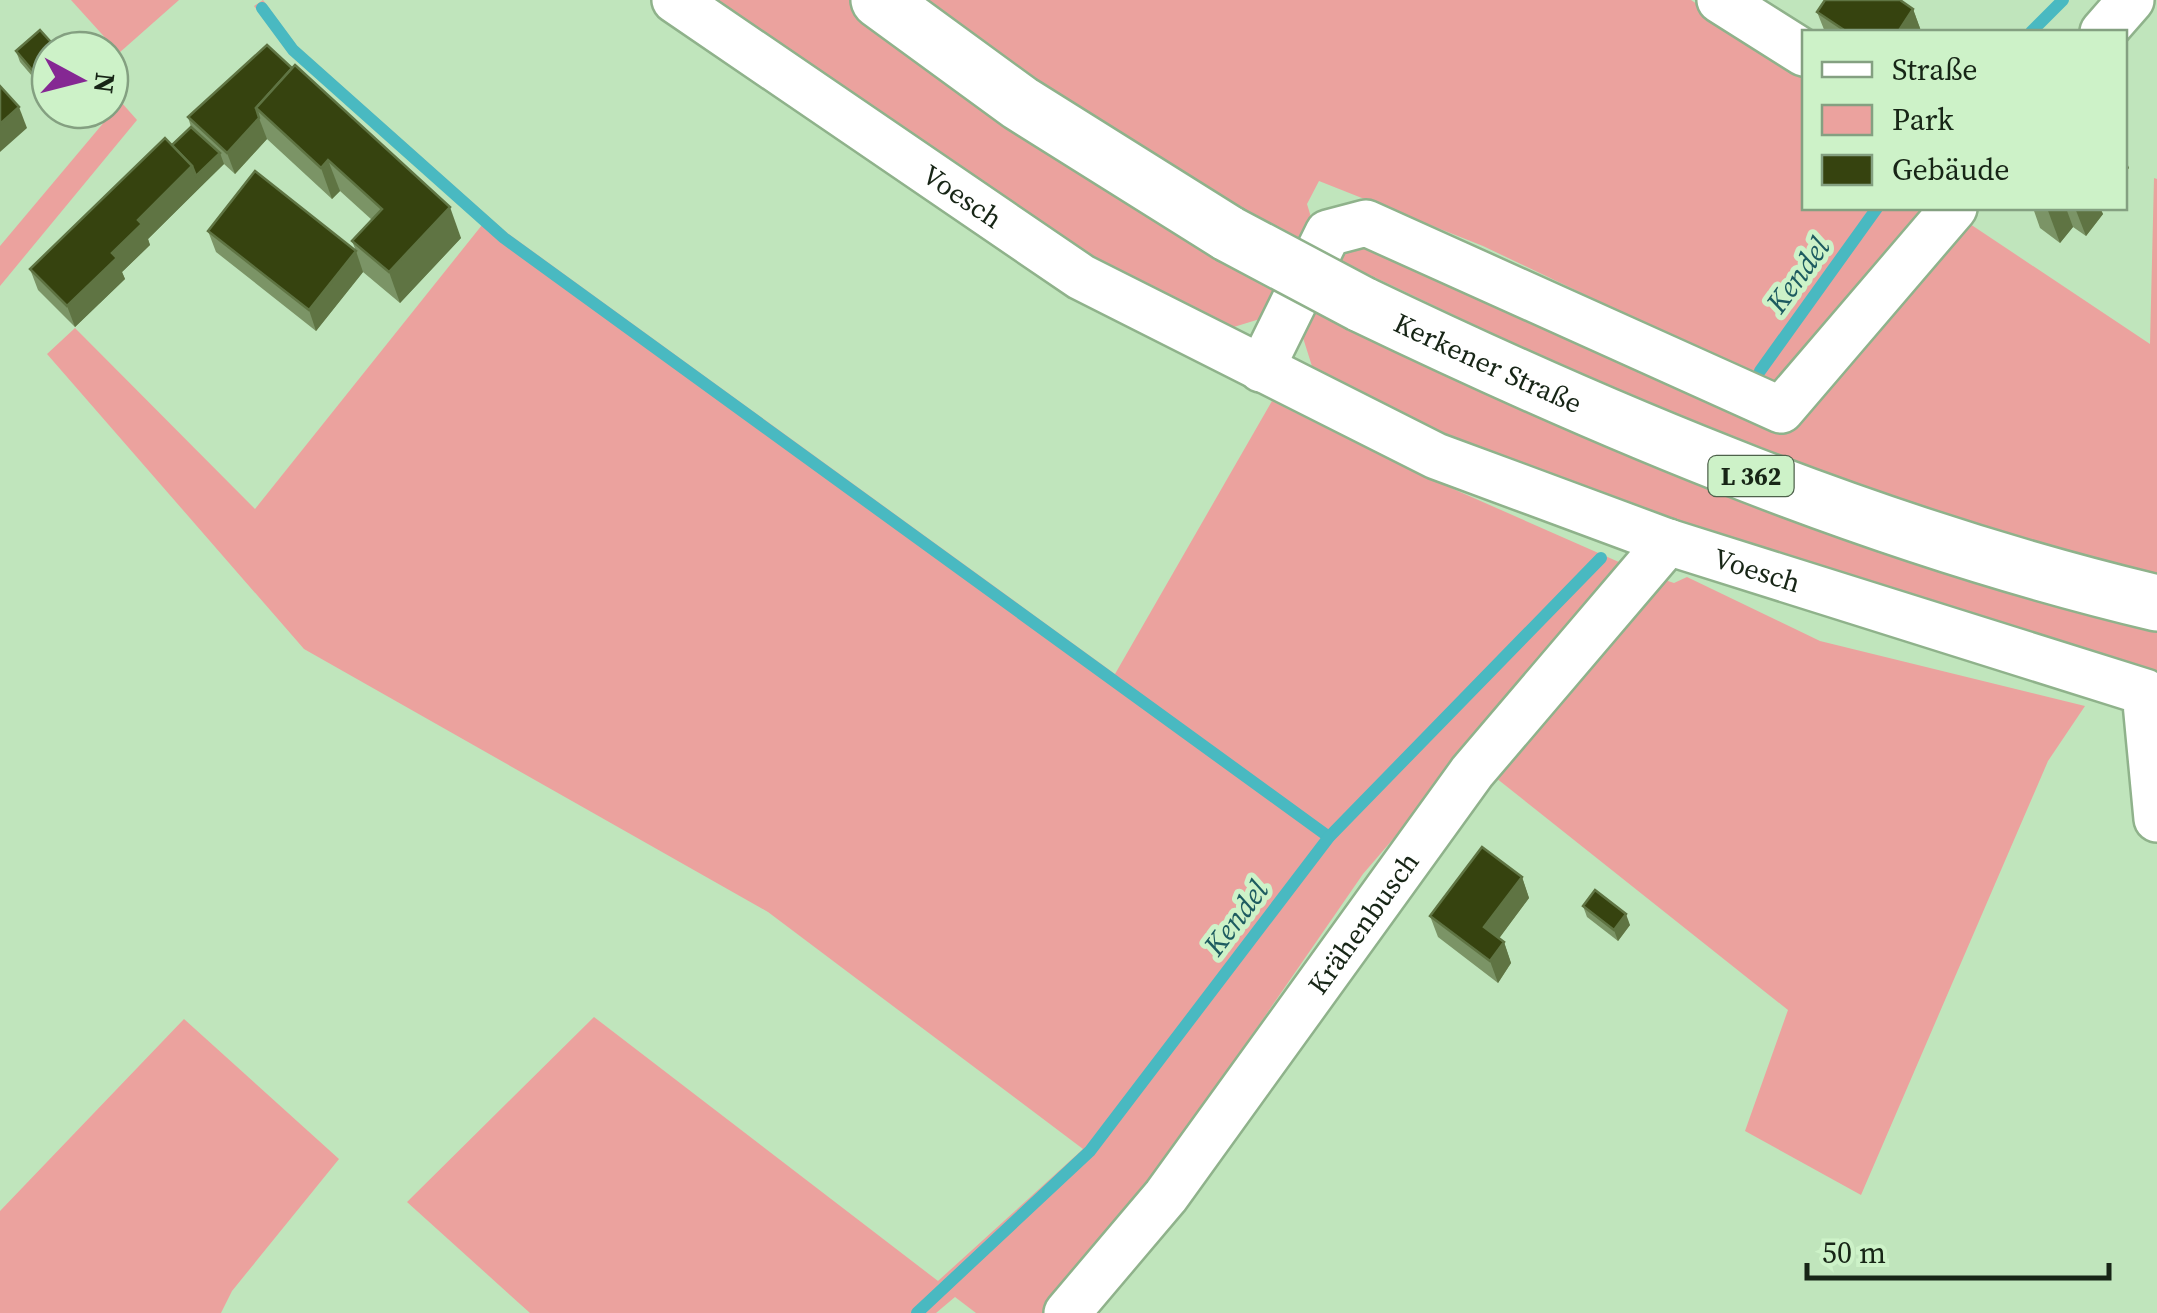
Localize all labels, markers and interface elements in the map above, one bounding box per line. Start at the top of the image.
north arrow [30,30,130,130]
legend [1802,30,2127,210]
text: Straße [1892,49,1978,90]
text: N [85,71,125,95]
text: Park [1892,99,1954,140]
text: Gebäude [1892,149,2010,190]
street label: Voesch [915,155,1010,237]
water label: Kendel [1756,228,1839,322]
street label: Kerkener Straße [1388,304,1588,422]
road number: L 362 [1708,456,1794,496]
street label: Voesch [1709,539,1805,602]
street label: Krähenbusch [1299,844,1427,1002]
water label: Kendel [1193,871,1278,965]
scale bar [1807,1218,2110,1280]
text: 50 m [1822,1232,1886,1273]

